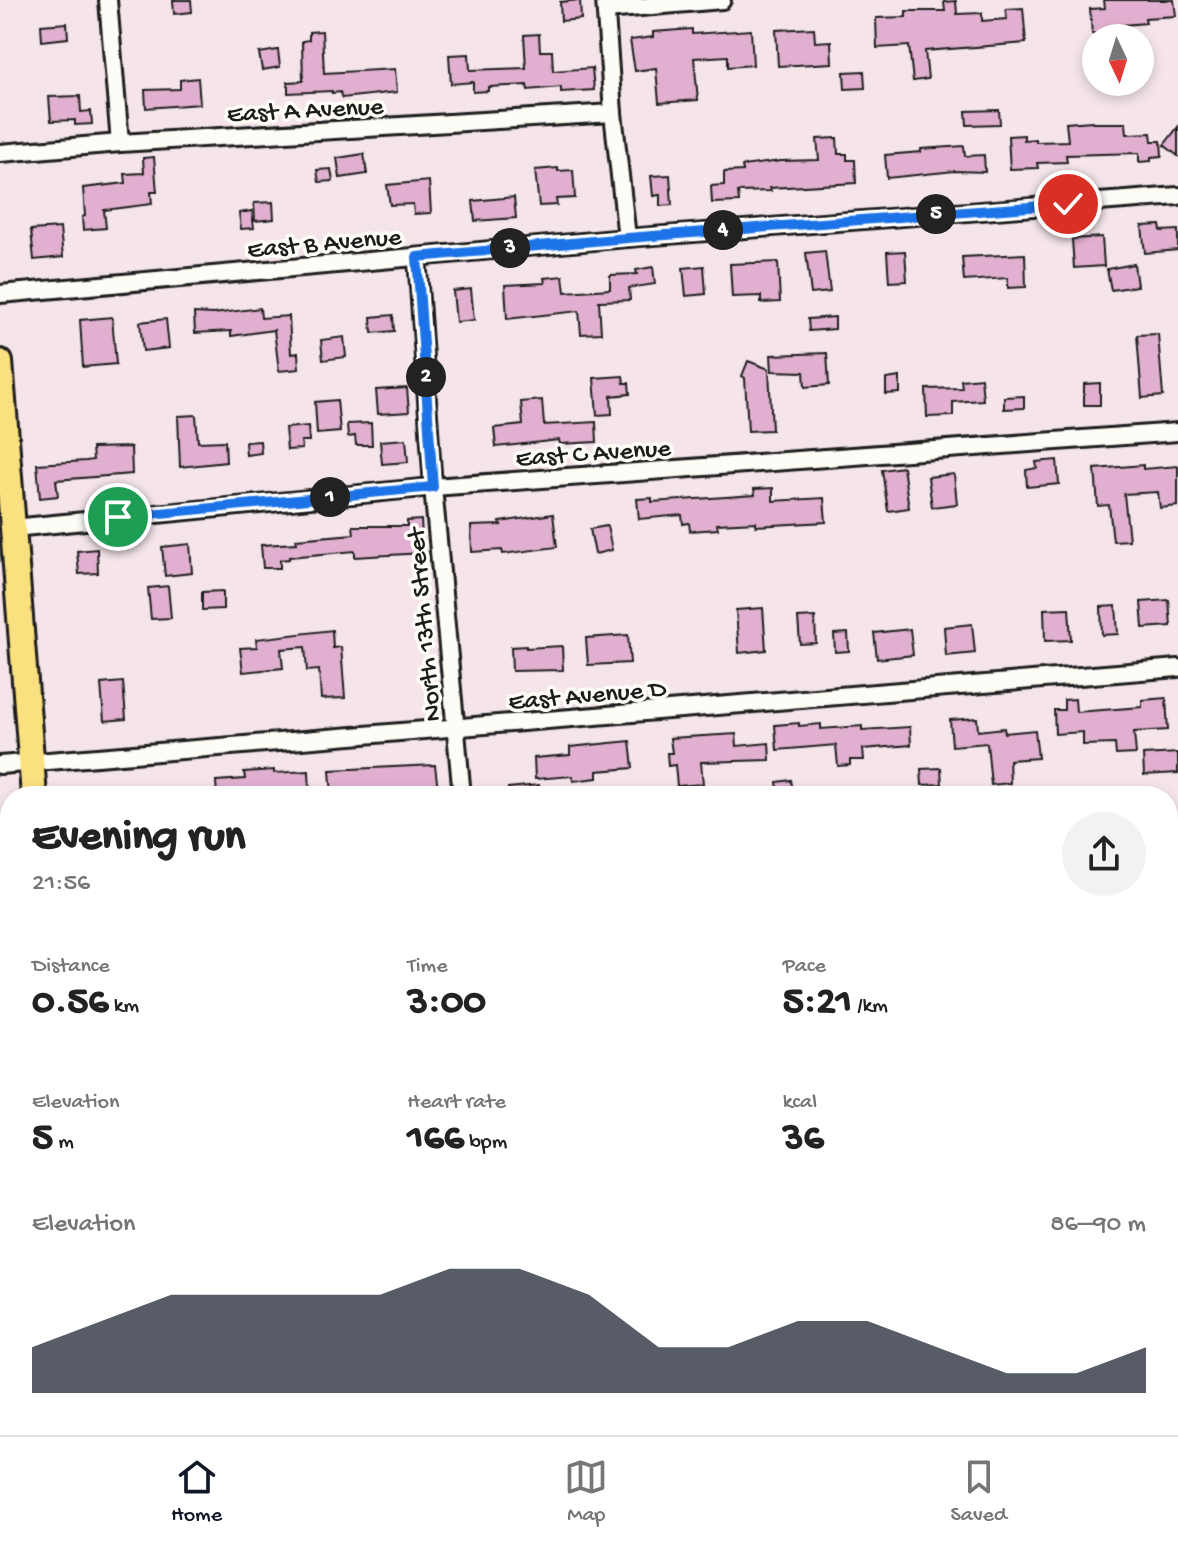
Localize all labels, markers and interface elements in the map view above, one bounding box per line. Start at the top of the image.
north arrow [1082,24,1154,96]
map controls [1082,24,1154,96]
street label: East A Avenue [226,93,385,132]
pin [1034,170,1102,238]
icon: check [1046,182,1090,226]
pin: 5 [916,194,956,234]
text: 5 [930,201,942,227]
pin: 4 [703,210,743,250]
text: 4 [718,217,728,243]
street label: East B Avenue [246,223,403,268]
pin: 3 [490,228,530,268]
text: 3 [504,235,516,261]
pin: 2 [406,357,446,397]
text: 2 [421,364,431,390]
street label: East C Avenue [515,435,672,476]
pin: 1 [310,477,350,517]
pin [84,483,152,551]
text: 1 [326,484,334,510]
icon: arrive [96,495,140,539]
street label: North 13th Street [402,524,450,723]
street label: East Avenue D [507,675,668,720]
button: share [1062,812,1146,896]
text: Evening run [32,813,245,865]
text: 21:56 [32,869,90,900]
text: Distance [32,954,110,980]
text: Time [407,954,448,980]
text: Pace [783,954,826,980]
text: 0.56 [32,980,109,1027]
text: 3:00 [407,980,486,1027]
text: 5:21 [783,980,852,1027]
text: km [109,994,139,1020]
text: /km [852,994,888,1020]
text: Elevation [32,1090,119,1116]
text: Heart rate [407,1090,506,1116]
text: kcal [783,1090,817,1116]
text: 5 [32,1116,53,1163]
text: 166 [407,1116,464,1163]
text: 36 [783,1116,824,1163]
text: m [53,1130,74,1156]
text: bpm [464,1130,507,1156]
text: Elevation [32,1210,135,1241]
text: 86–90 m [1050,1210,1146,1241]
tab: Home [171,1455,222,1529]
tab: Map [564,1455,608,1529]
tab: Saved [951,1455,1007,1529]

